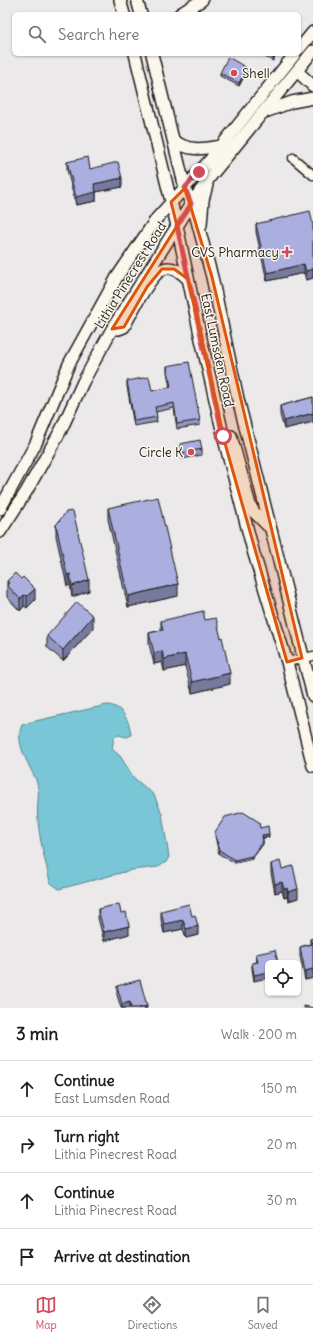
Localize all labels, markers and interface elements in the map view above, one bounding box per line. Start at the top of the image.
search box [12,12,301,56]
icon: search [26,23,48,45]
text: Search here [58,25,139,44]
place label: Shell [242,65,270,82]
marker: Shell [229,68,239,78]
route end [190,163,208,181]
street label: Lithia Pinecrest Road [91,218,170,332]
place label: CVS Pharmacy [191,244,279,261]
marker: CVS Pharmacy [282,247,292,257]
street label: East Lumsden Road [197,292,238,409]
route start [214,427,232,445]
place label: Circle K [139,444,183,461]
marker: Circle K [186,447,196,457]
map controls [265,960,301,996]
button: locate [265,960,301,996]
text: 3 min [16,1023,58,1045]
text: Walk · 200 m [221,1026,297,1043]
text: Continue [54,1071,115,1090]
icon: ahead [16,1078,38,1100]
text: 150 m [261,1080,297,1097]
text: East Lumsden Road [54,1090,170,1107]
text: Turn right [54,1127,119,1146]
icon: right [16,1134,38,1156]
text: 20 m [267,1136,297,1153]
text: Lithia Pinecrest Road [54,1146,177,1163]
text: Continue [54,1183,115,1202]
icon: ahead [16,1190,38,1212]
text: 30 m [267,1192,297,1209]
text: Lithia Pinecrest Road [54,1202,177,1219]
icon: arrive [16,1246,38,1268]
text: Arrive at destination [54,1247,190,1266]
tab: Map [35,1294,57,1332]
tab: Directions [128,1294,177,1332]
tab: Saved [248,1294,278,1332]

